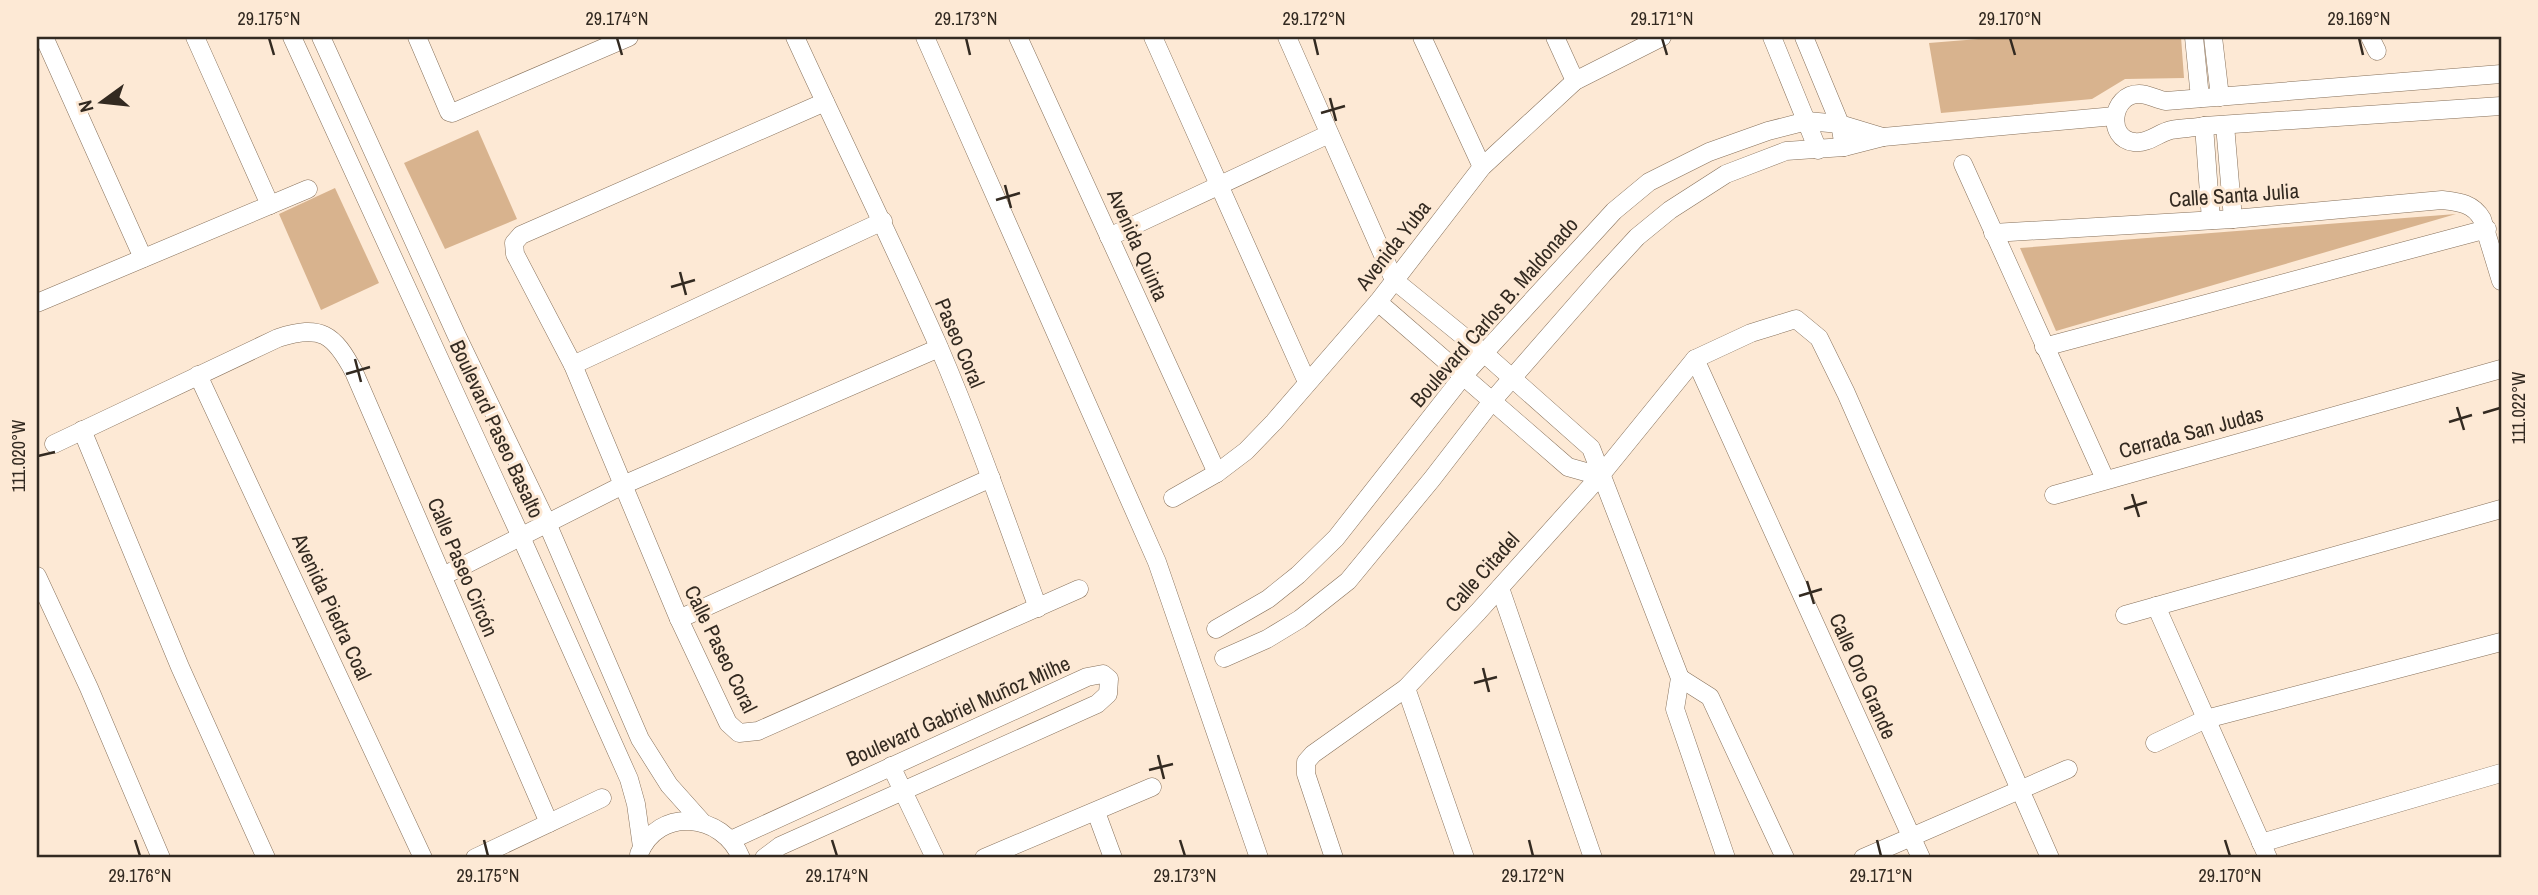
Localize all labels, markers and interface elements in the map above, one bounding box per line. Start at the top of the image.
text: 29.175°N [238,6,301,31]
text: 29.174°N [586,6,649,31]
text: 29.173°N [935,6,998,31]
text: 29.172°N [1283,6,1346,31]
text: 29.171°N [1631,6,1694,31]
text: 29.170°N [1979,6,2042,31]
text: 29.169°N [2328,6,2391,31]
north arrow [66,66,136,136]
text: N [72,98,100,115]
street label: Calle Santa Julia [2168,176,2300,214]
street label: Avenida Quinta [1100,184,1176,306]
street label: Avenida Yuba [1348,194,1438,297]
street label: Boulevard Carlos B. Maldonado [1403,211,1585,413]
street label: Paseo Coral [928,294,992,392]
street label: Boulevard Paseo Basalto [443,335,551,523]
text: 111.022°W [2506,372,2531,444]
street label: Cerrada San Judas [2116,399,2266,465]
text: 111.020°W [6,420,31,492]
street label: Calle Paseo Circón [421,493,505,641]
street label: Calle Citadel [1438,526,1526,618]
street label: Avenida Piedra Coal [285,528,379,685]
street label: Calle Paseo Coral [678,580,764,718]
street label: Calle Oro Grande [1822,608,1904,744]
street label: Boulevard Gabriel Muñoz Milhe [841,649,1075,773]
text: 29.176°N [109,863,172,888]
text: 29.175°N [457,863,520,888]
text: 29.174°N [806,863,869,888]
text: 29.173°N [1154,863,1217,888]
text: 29.172°N [1502,863,1565,888]
text: 29.171°N [1850,863,1913,888]
text: 29.170°N [2199,863,2262,888]

